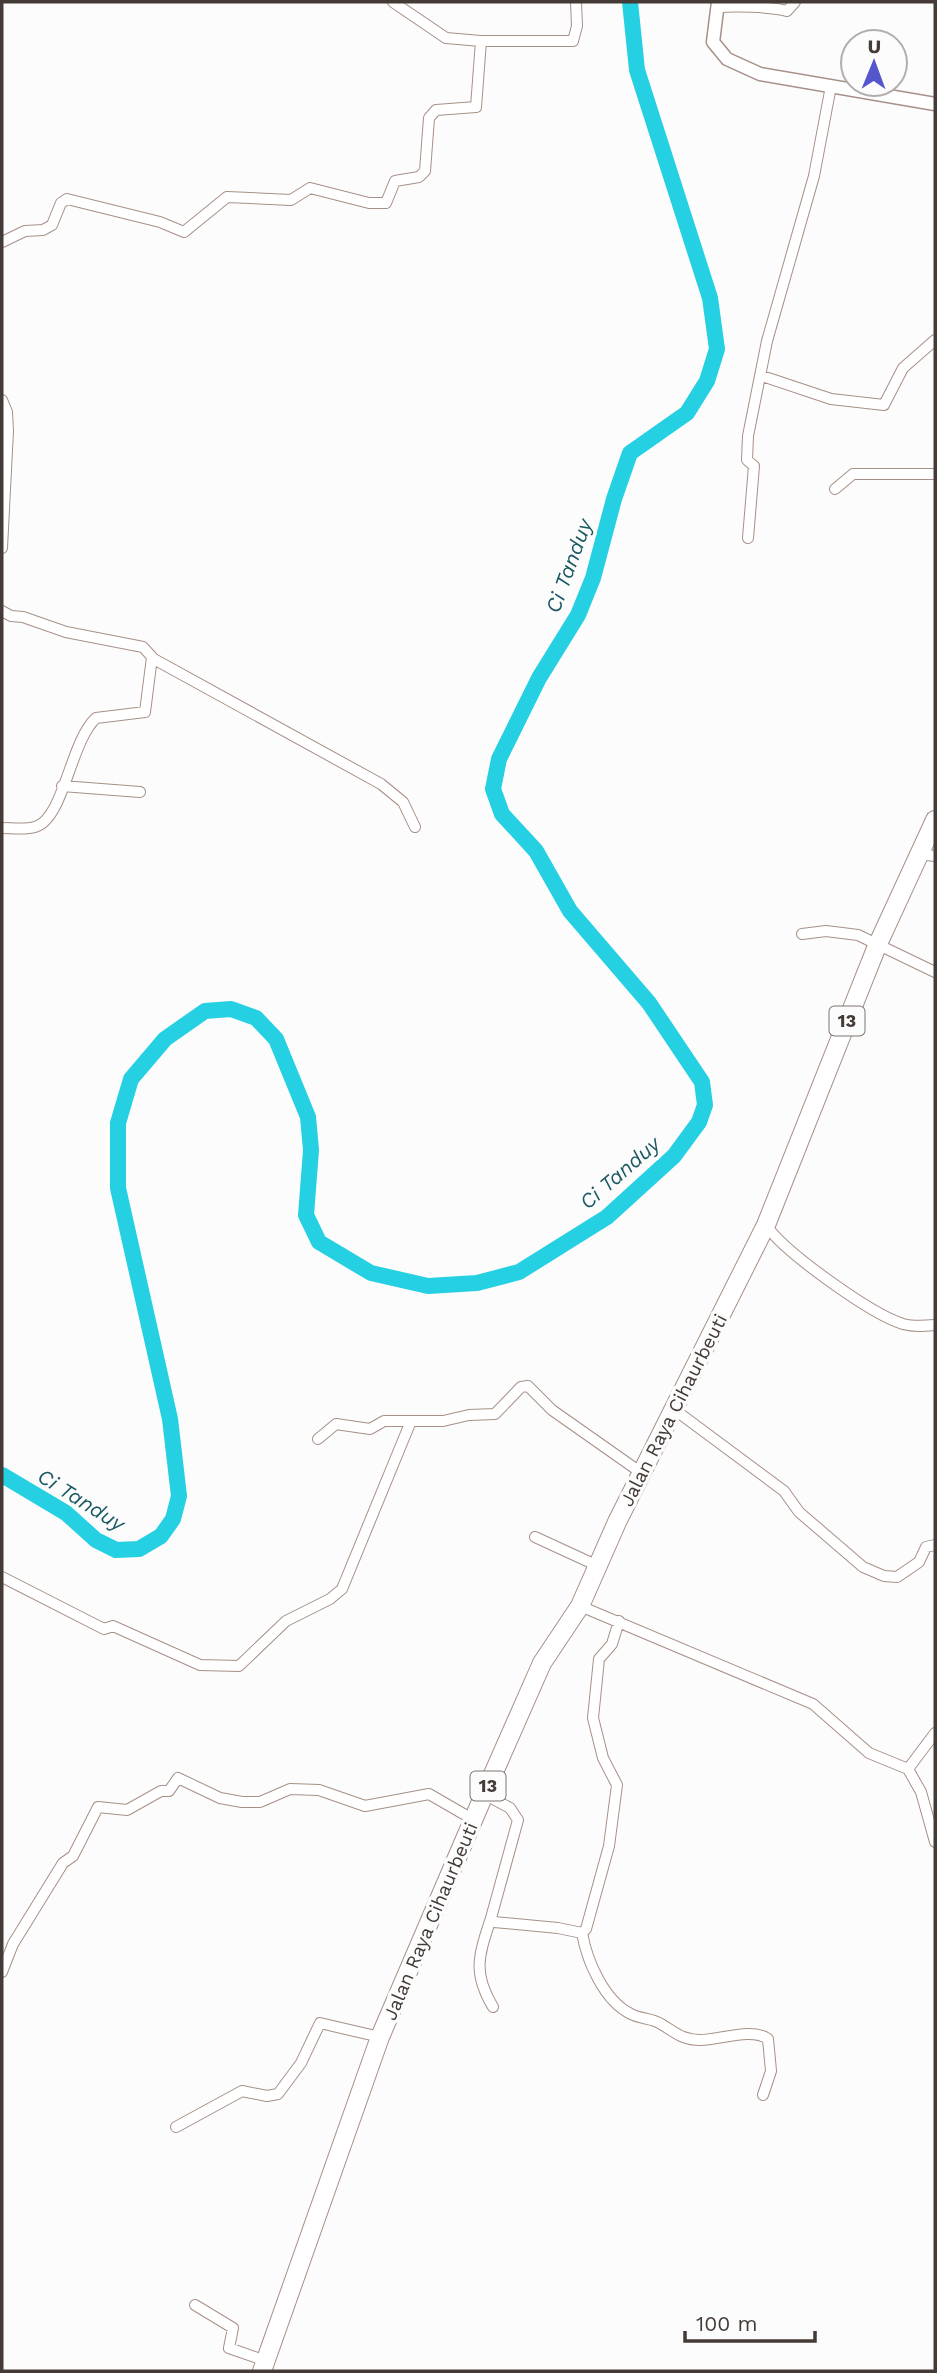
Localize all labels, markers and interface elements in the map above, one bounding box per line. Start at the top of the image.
north arrow [839,28,909,98]
text: U [867,35,881,58]
water label: Ci Tanduy [540,514,598,616]
road number: 13 [830,1006,864,1036]
water label: Ci Tanduy [574,1130,666,1214]
street label: Jalan Raya Cihaurbeuti [615,1310,732,1510]
water label: Ci Tanduy [33,1463,131,1537]
road number: 13 [470,1772,505,1800]
street label: Jalan Raya Cihaurbeuti [378,1819,483,2024]
scale bar [685,2300,814,2344]
text: 100 m [696,2311,758,2336]

